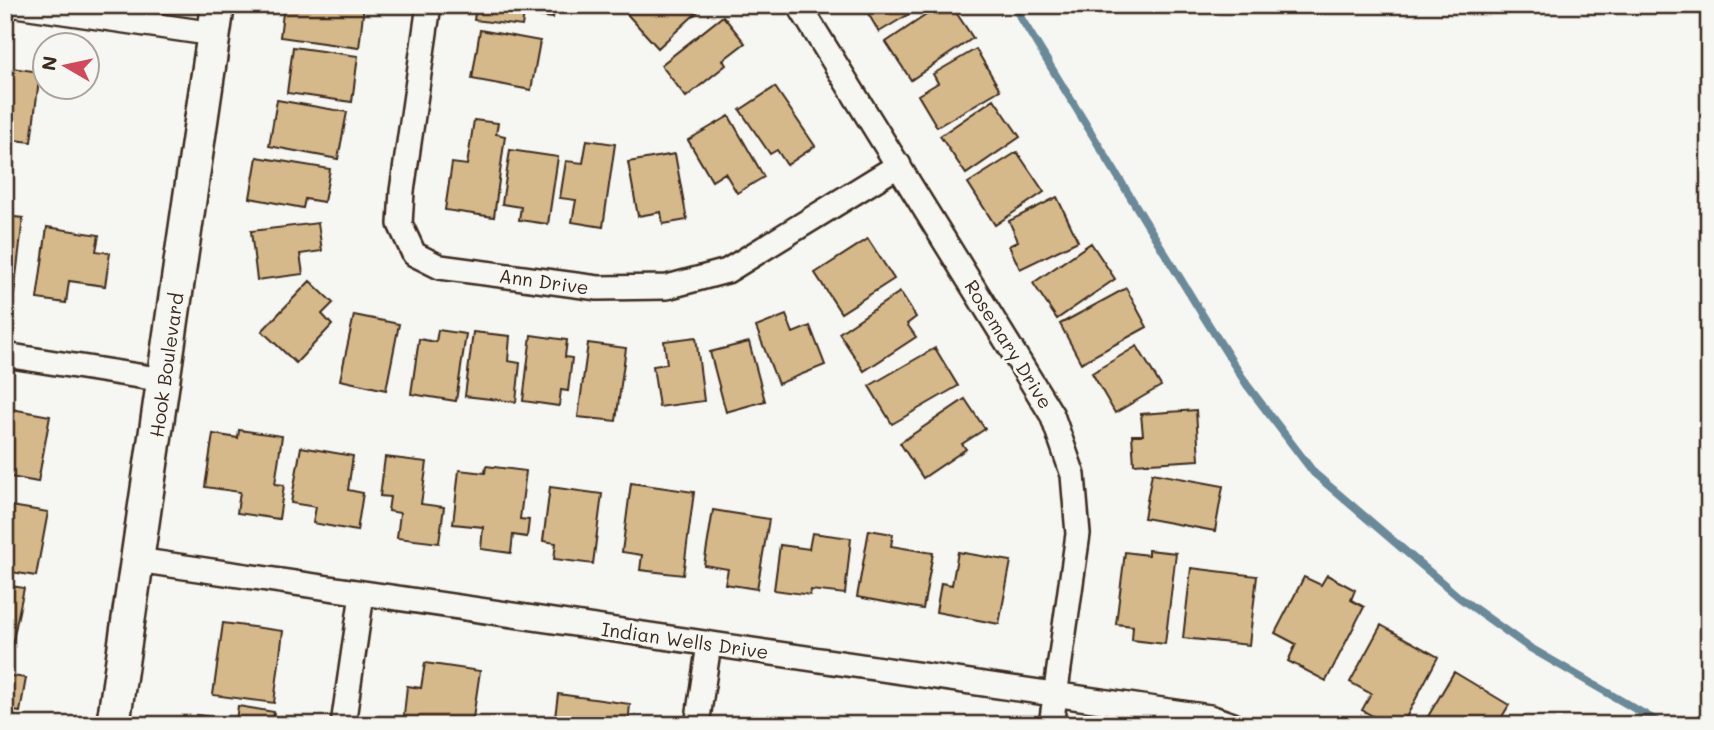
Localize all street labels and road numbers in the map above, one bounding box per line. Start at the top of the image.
street label: Ann Drive [497,262,591,300]
street label: Rosemary Drive [959,275,1059,413]
street label: Hook Boulevard [143,291,189,439]
street label: Indian Wells Drive [600,616,770,664]

